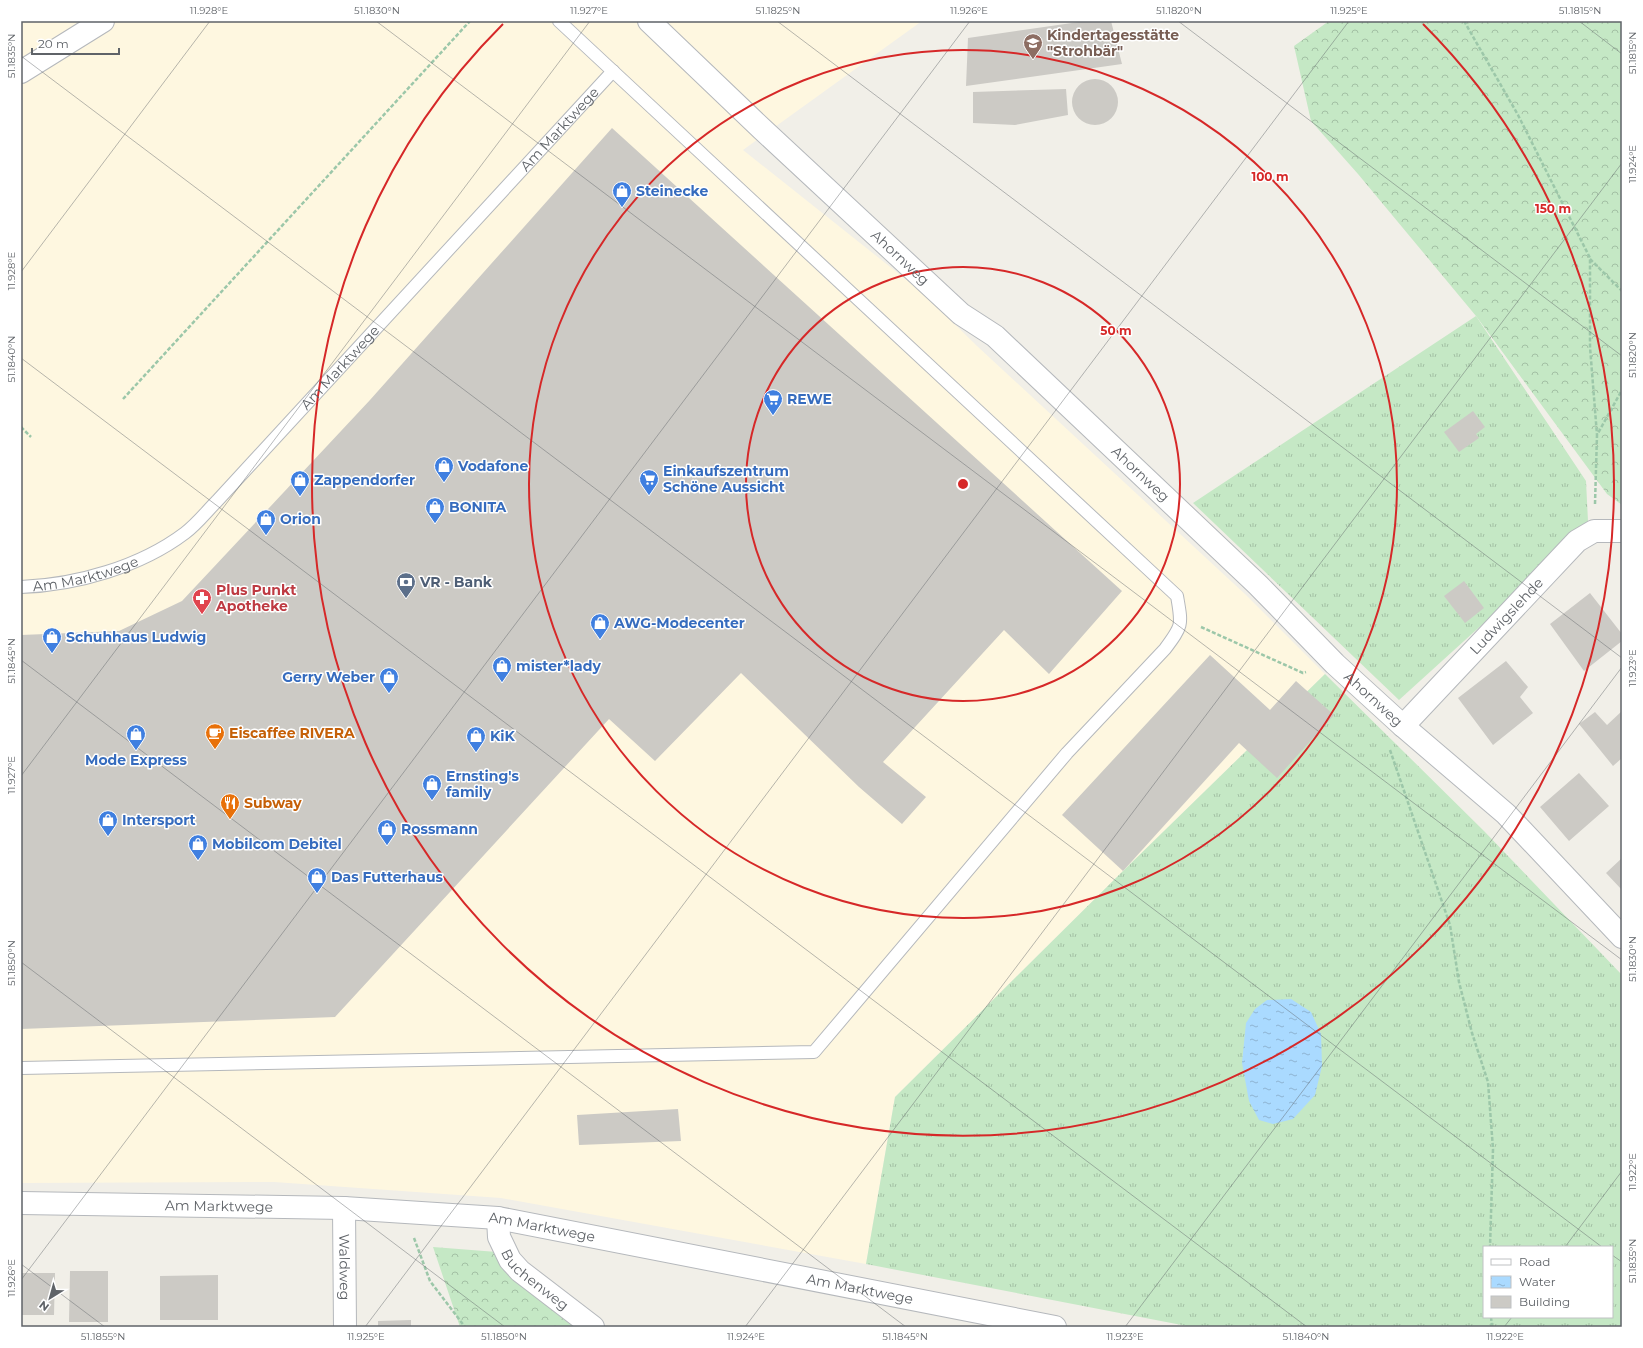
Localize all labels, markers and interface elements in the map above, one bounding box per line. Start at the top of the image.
text: 11.928°E [190,4,228,17]
text: 51.1830°N [354,4,400,17]
text: 11.927°E [570,4,608,17]
text: 51.1825°N [756,4,800,17]
text: 11.926°E [950,4,988,17]
text: 51.1820°N [1156,4,1202,17]
text: 11.925°E [1330,4,1368,17]
text: 51.1815°N [1559,4,1601,17]
place label: Kindertagesstätte "Strohbär" [1047,26,1179,60]
scale bar [32,30,119,56]
school or university icon: Kindertagesstätte "Strohbär" [1022,32,1044,60]
text: 51.1815°N [1626,32,1639,74]
text: 51.1835°N [5,34,18,78]
text: 20 m [38,36,69,51]
street label: Am Marktwege [516,83,603,175]
text: 11.924°E [1626,145,1639,183]
text: 100 m [1252,169,1288,184]
shop icon: Steinecke [611,180,633,208]
place label: Steinecke [636,182,708,200]
text: 150 m [1535,201,1571,216]
street label: Ahornweg [867,226,933,289]
text: 11.928°E [5,252,18,290]
street label: Am Marktwege [297,322,383,413]
text: 50 m [1100,323,1132,338]
text: 51.1820°N [1626,332,1639,378]
text: 51.1840°N [5,336,18,382]
supermarket icon: REWE [762,388,784,416]
place label: REWE [787,390,832,408]
street label: Ahornweg [1108,442,1173,506]
shop icon: Vodafone [433,455,455,483]
place label: Vodafone [457,457,528,475]
place label: Einkaufszentrum Schöne Aussicht [663,462,789,496]
supermarket icon: Einkaufszentrum Schöne Aussicht [638,468,660,496]
shop icon: Zappendorfer [289,469,311,497]
place label: Zappendorfer [314,471,415,489]
centre of rings [956,477,970,491]
shop icon: BONITA [424,496,446,524]
place label: BONITA [449,498,507,516]
shop icon: Orion [255,508,277,536]
place label: Orion [280,510,321,528]
street label: Am Marktwege [32,552,141,595]
bank icon: VR - Bank [395,571,417,599]
place label: VR - Bank [419,573,493,591]
street label: Ludwigslehde [1466,574,1547,658]
place label: Plus Punkt Apotheke [215,581,296,615]
pharmacy icon: Plus Punkt Apotheke [191,587,213,615]
shop icon: AWG-Modecenter [589,612,611,640]
place label: AWG-Modecenter [613,614,745,632]
shop icon: Schuhhaus Ludwig [41,626,63,654]
place label: Schuhhaus Ludwig [66,628,206,646]
text: 51.1845°N [5,638,18,684]
text: 11.923°E [1626,649,1639,687]
shop icon: mister*lady [491,655,513,683]
place label: mister*lady [516,657,601,675]
shop icon: Gerry Weber [378,666,400,694]
place label: Gerry Weber [282,668,375,686]
street label: Ahornweg [1340,668,1407,730]
cafe icon: Eiscaffee RIVERA [204,722,226,750]
shop icon: Mode Express [125,723,147,751]
place label: Eiscaffee RIVERA [229,724,355,742]
shop icon: KiK [465,725,487,753]
place label: KiK [490,727,516,745]
place label: Mode Express [85,751,188,769]
text: 11.927°E [5,756,18,794]
place label: Ernsting's family [446,767,520,801]
shop icon: Ernsting's family [421,773,443,801]
restaurant icon: Subway [219,792,241,820]
place label: Subway [244,794,302,812]
shop icon: Intersport [97,809,119,837]
place label: Intersport [122,811,196,829]
shop icon: Rossmann [376,818,398,846]
place label: Rossmann [401,820,478,838]
shop icon: Mobilcom Debitel [187,833,209,861]
place label: Mobilcom Debitel [212,835,342,853]
shop icon: Das Futterhaus [306,866,328,894]
place label: Das Futterhaus [331,868,443,886]
text: 51.1830°N [1626,936,1639,982]
text: 51.1850°N [5,940,18,986]
text: 11.922°E [1626,1153,1639,1191]
street label: Am Marktwege [165,1196,273,1216]
street label: Am Marktwege [488,1208,597,1246]
street label: Waldweg [335,1234,354,1300]
text: 51.1835°N [1626,1239,1639,1283]
street label: Buchenweg [497,1246,572,1314]
legend [1483,1246,1613,1318]
text: Road [1519,1254,1550,1269]
text: 11.926°E [5,1259,18,1297]
street label: Am Marktwege [805,1270,915,1308]
text: Water [1519,1274,1556,1289]
north arrow [30,1278,70,1318]
text: Building [1519,1294,1570,1309]
text: N [36,1298,52,1314]
text: 51.1855°N [81,1330,125,1343]
text: 11.925°E [347,1330,385,1343]
text: 51.1850°N [481,1330,527,1343]
text: 11.924°E [727,1330,765,1343]
text: 51.1845°N [882,1330,928,1343]
text: 11.923°E [1106,1330,1144,1343]
text: 51.1840°N [1283,1330,1329,1343]
text: 11.922°E [1486,1330,1524,1343]

